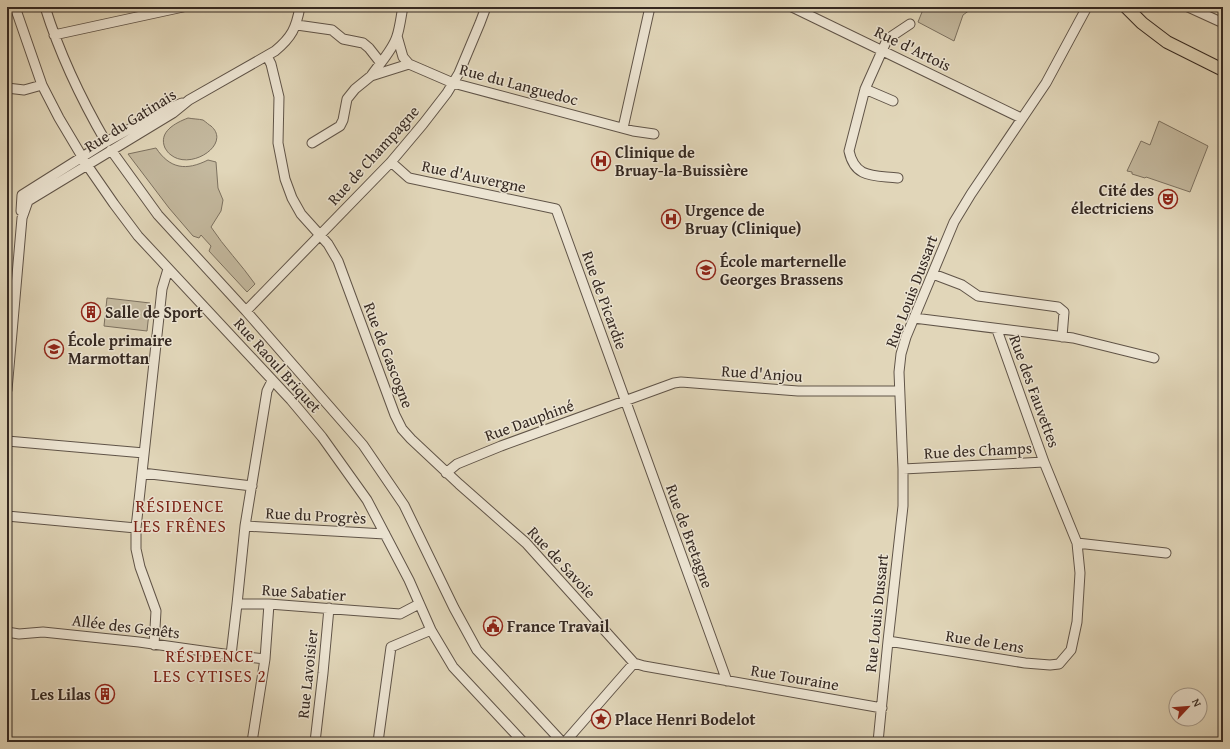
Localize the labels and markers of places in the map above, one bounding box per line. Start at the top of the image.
place label: Clinique de Bruay-la-Buissière [615,140,748,182]
hospital icon: Clinique de Bruay-la-Buissière [590,150,612,172]
place label: Cité des électriciens [1071,178,1154,220]
theatre icon: Cité des électriciens [1157,188,1179,210]
place label: Urgence de Bruay (Clinique) [685,198,801,240]
hospital icon: Urgence de Bruay (Clinique) [660,208,682,230]
place label: École marternelle Georges Brassens [720,249,847,291]
school or university icon: École marternelle Georges Brassens [695,259,717,281]
place label: Salle de Sport [105,300,203,324]
building icon: Salle de Sport [80,301,102,323]
place label: École primaire Marmottan [68,328,172,370]
school or university icon: École primaire Marmottan [43,338,65,360]
place label: France Travail [507,614,610,638]
public building icon: France Travail [482,615,504,637]
place label: Les Lilas [31,682,91,706]
building icon: Les Lilas [94,683,116,705]
place label: Place Henri Bodelot [615,707,755,731]
place icon: Place Henri Bodelot [590,708,612,730]

